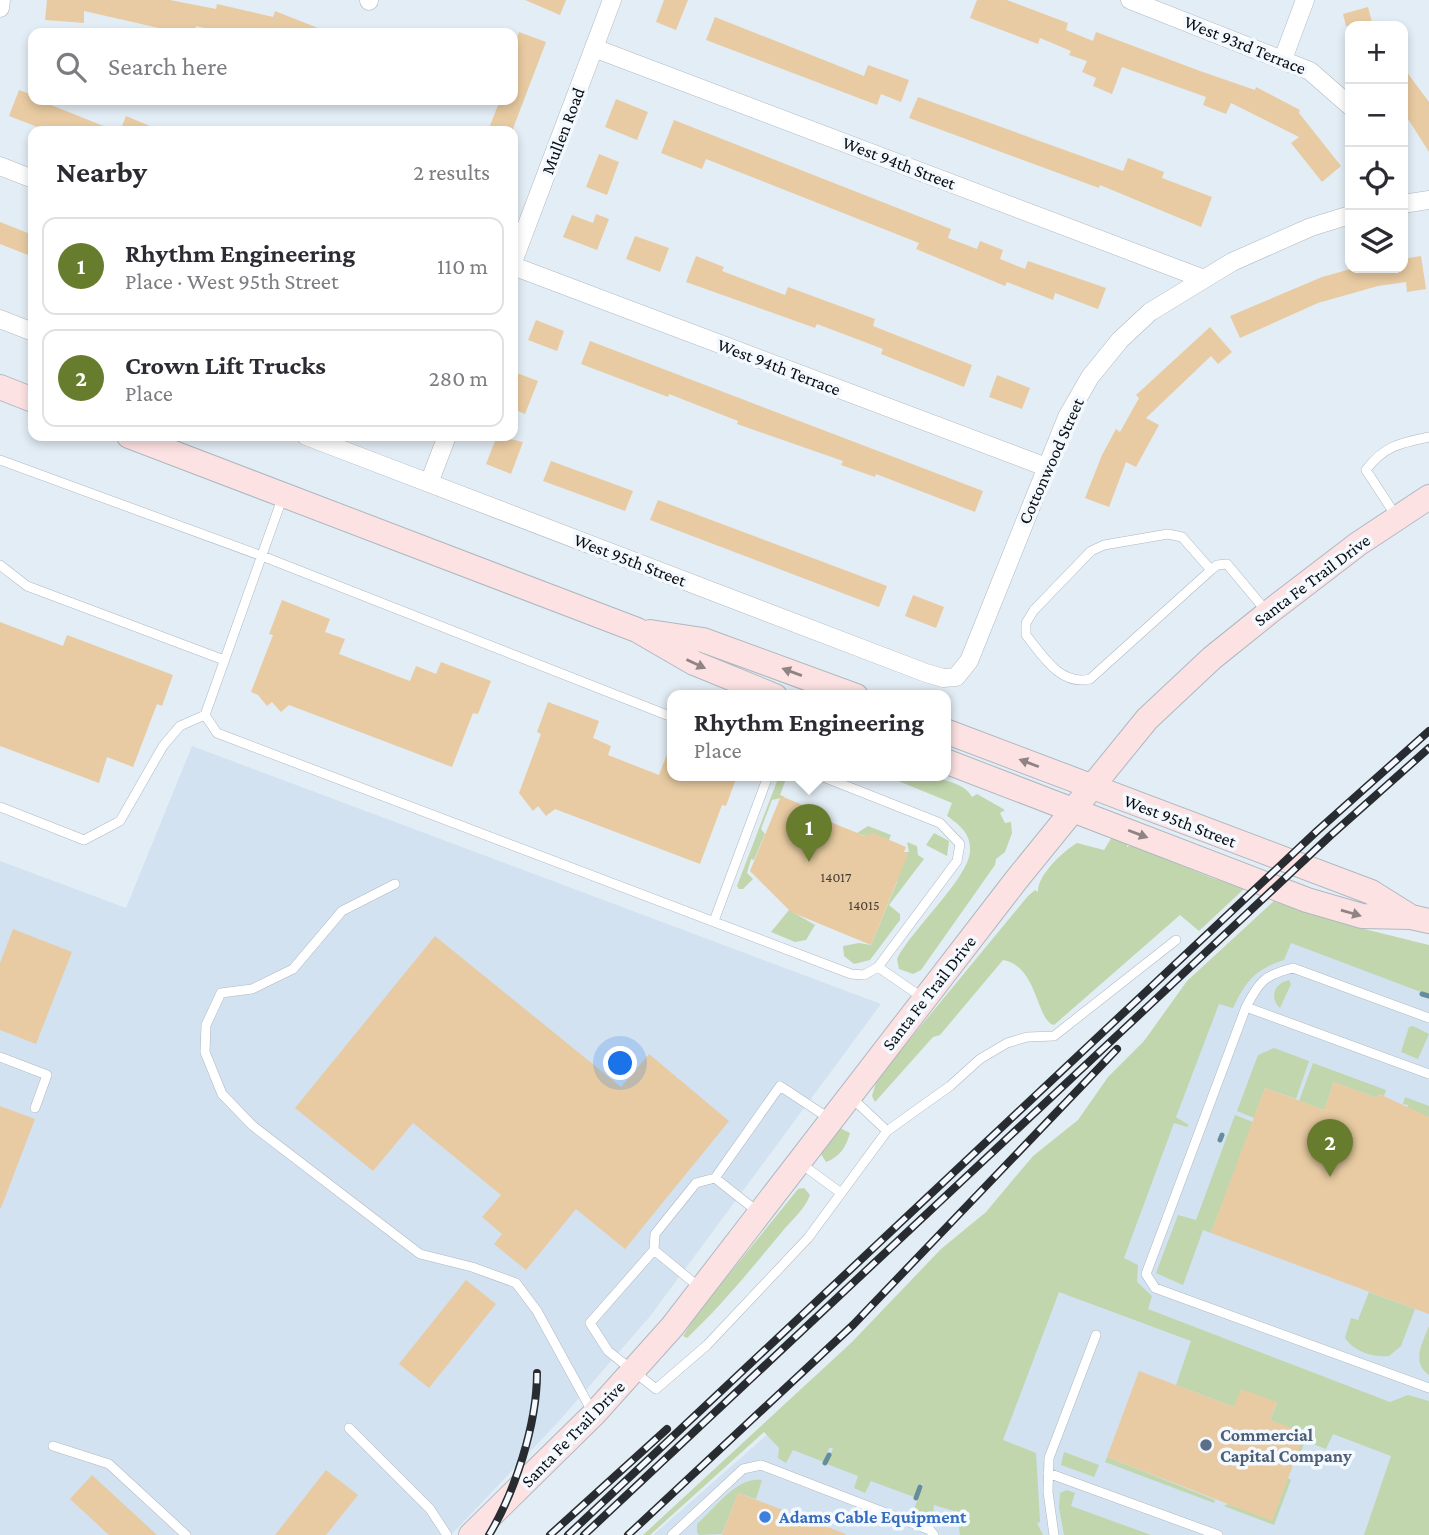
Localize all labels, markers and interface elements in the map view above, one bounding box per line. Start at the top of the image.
street label: West 93rd Terrace [1181,11,1309,79]
map controls [1345,21,1408,273]
button: + [1345,21,1408,84]
search box [28,28,518,105]
icon: search [52,48,90,86]
text: Search here [108,52,227,81]
street label: Mullen Road [537,84,589,177]
button: − [1345,84,1408,147]
street label: West 94th Street [840,132,959,194]
button: locate [1345,147,1408,210]
text: Nearby [56,155,147,188]
text: 2 results [413,159,490,185]
button: layers [1345,210,1408,273]
text: Rhythm Engineering [125,239,355,268]
text: 1 [77,253,85,279]
text: 110 m [437,253,488,279]
text: Place · West 95th Street [125,268,339,294]
street label: West 94th Terrace [715,334,843,400]
text: Crown Lift Trucks [125,351,326,380]
text: 2 [75,365,87,391]
text: 280 m [429,365,488,391]
text: Place [125,380,173,406]
street label: Cottonwood Street [1014,394,1088,527]
street label: West 95th Street [571,529,690,591]
street label: Santa Fe Trail Drive [1250,530,1374,630]
one-way arrow [686,658,706,669]
one-way arrow [781,666,802,677]
popup [667,690,951,781]
text: Rhythm Engineering [694,708,924,737]
text: Place [694,737,742,763]
one-way arrow [1019,758,1040,769]
street label: West 95th Street [1121,790,1240,852]
pin: 1 [786,804,832,862]
one-way arrow [1128,829,1149,840]
house number: 14017 [821,869,852,885]
house number: 14015 [849,897,879,913]
one-way arrow [1341,908,1362,918]
street label: Santa Fe Trail Drive [878,932,980,1054]
your location [603,1046,637,1080]
pin: 2 [1307,1119,1353,1177]
street label: Santa Fe Trail Drive [517,1377,629,1491]
place label: Commercial Capital Company [1220,1425,1352,1466]
marker: Commercial Capital Company [1198,1437,1214,1453]
place label: Adams Cable Equipment [778,1507,967,1527]
marker: Adams Cable Equipment [757,1509,773,1525]

